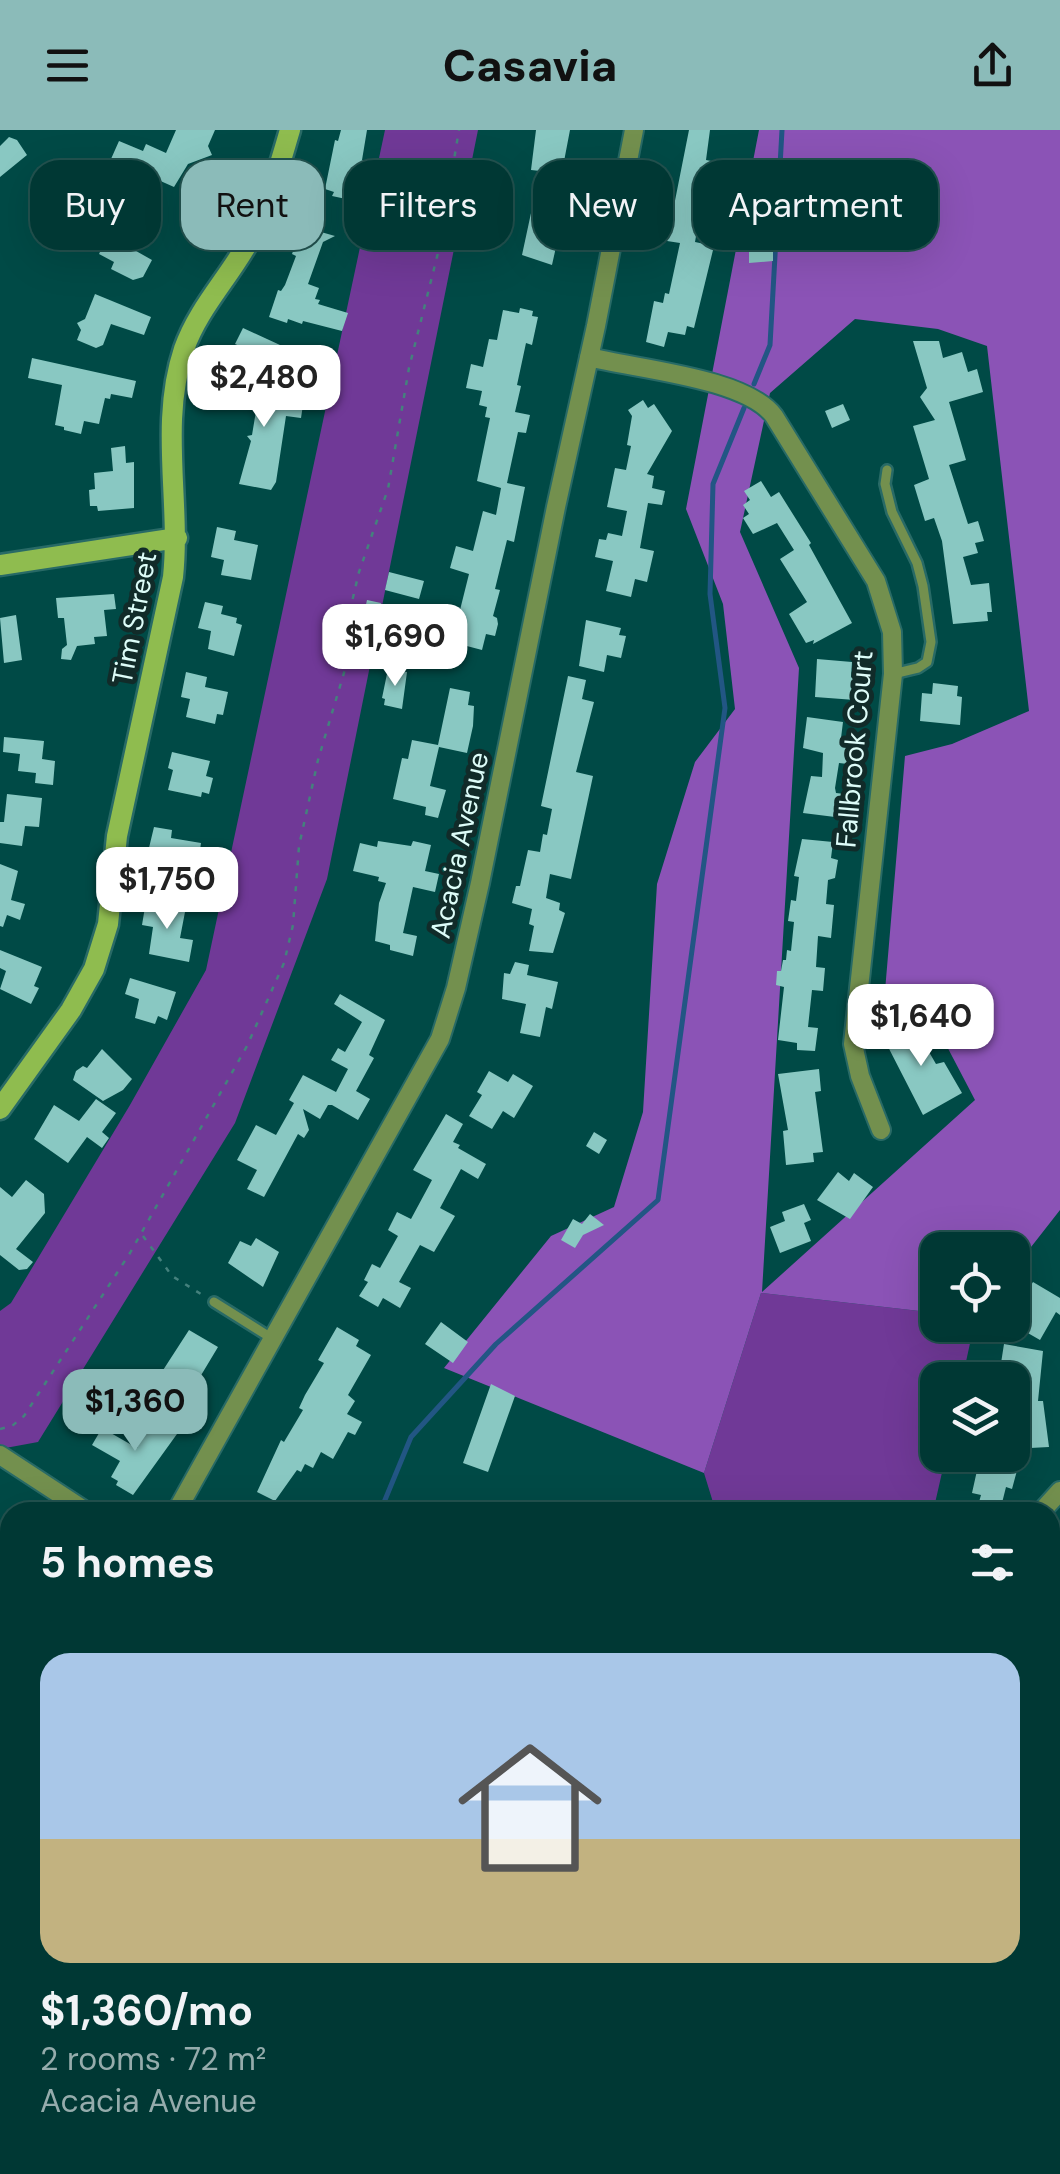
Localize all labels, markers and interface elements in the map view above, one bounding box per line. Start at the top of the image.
text: Casavia [443,36,617,95]
icon: menu [40,38,95,93]
icon: share [965,38,1020,93]
chip: Buy [30,160,161,250]
chip: Rent [181,160,324,250]
chip: Filters [344,160,513,250]
chip: New [533,160,673,250]
chip: Apartment [693,160,938,250]
pin: $2,480 [183,345,345,430]
text: $2,480 [209,356,319,398]
street label: Tim Street [104,549,165,687]
pin: $1,690 [314,604,476,689]
text: $1,690 [344,615,446,657]
street label: Fallbrook Court [827,649,882,849]
street label: Acacia Avenue [422,749,497,942]
pin: $1,750 [86,847,248,932]
text: $1,750 [118,858,216,900]
pin: $1,640 [840,984,1002,1069]
text: $1,640 [870,995,972,1037]
map controls [920,1232,1030,1472]
button: locate [920,1232,1030,1342]
button: layers [920,1362,1030,1472]
pin: $1,360 [54,1369,216,1454]
text: $1,360 [85,1380,185,1422]
text: 5 homes [40,1535,215,1590]
icon: filters [965,1535,1020,1590]
icon: home [440,1718,620,1898]
text: $1,360/mo [40,1983,253,2038]
text: 2 rooms · 72 m² [40,2038,266,2080]
text: Acacia Avenue [40,2080,257,2122]

